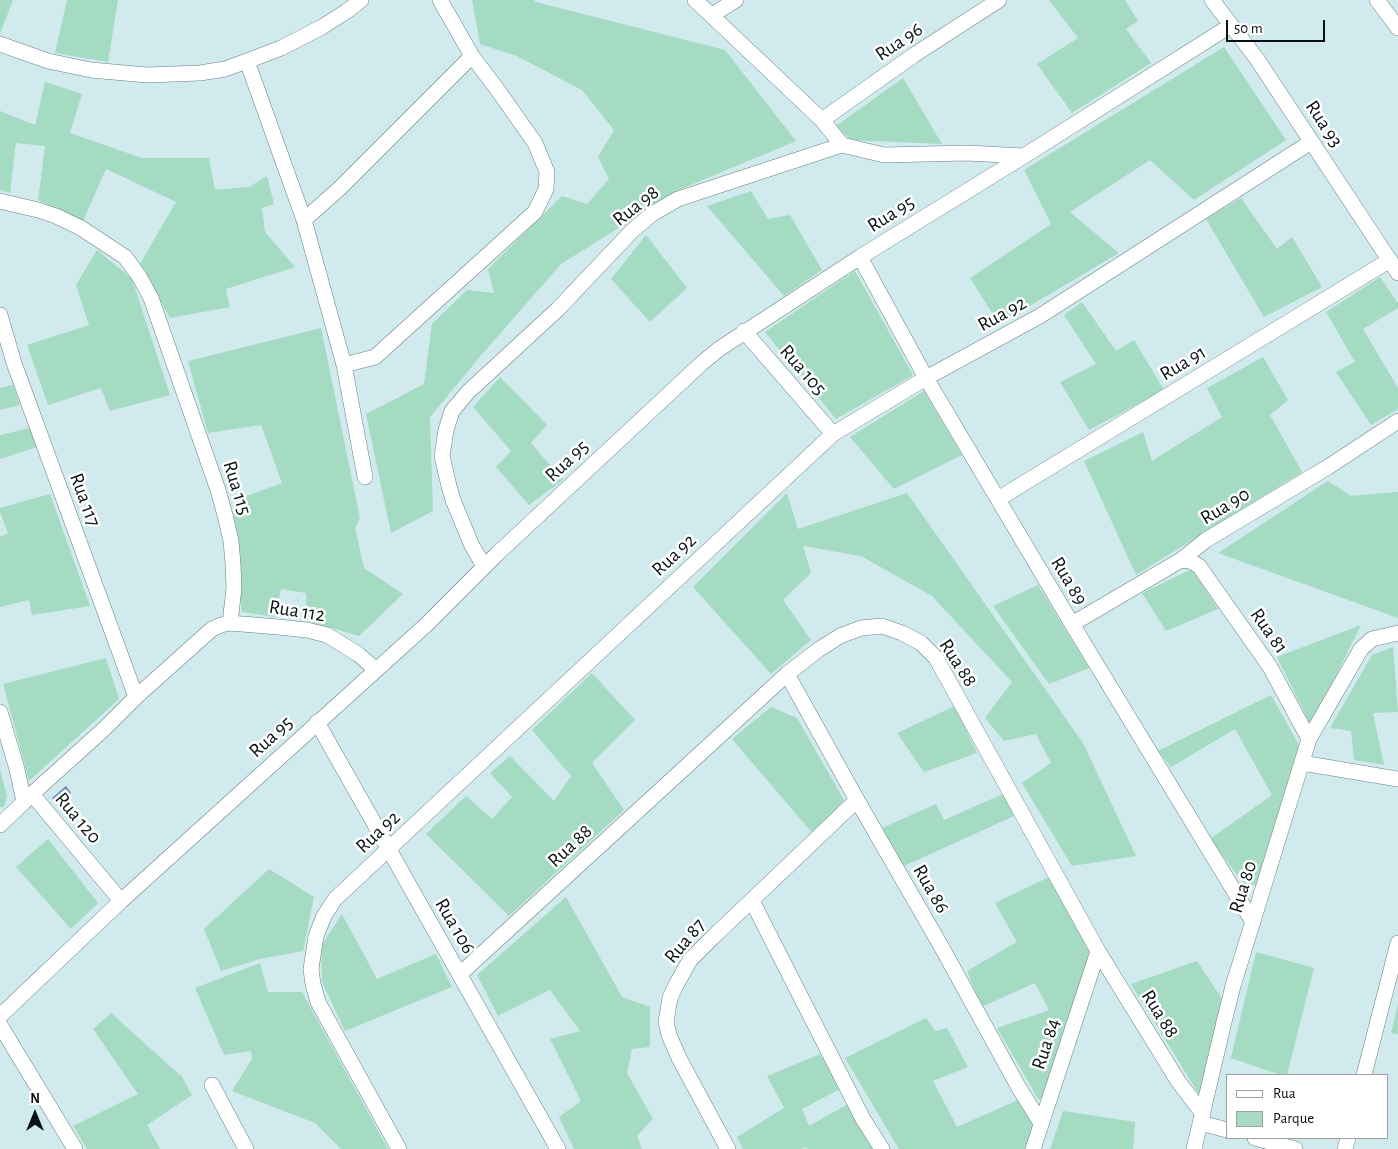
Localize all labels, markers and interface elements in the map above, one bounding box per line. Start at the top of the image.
scale bar [1228,10,1327,42]
street label: Rua 96 [871,17,927,67]
text: 50 m [1234,21,1263,36]
street label: Rua 93 [1300,96,1348,152]
street label: Rua 98 [608,180,664,232]
street label: Rua 95 [863,190,919,238]
street label: Rua 92 [973,291,1031,337]
street label: Rua 105 [775,340,831,400]
street label: Rua 91 [1156,340,1210,386]
street label: Rua 95 [540,435,594,487]
street label: Rua 115 [217,458,257,518]
street label: Rua 117 [64,470,106,530]
street label: Rua 90 [1196,482,1254,530]
street label: Rua 92 [647,529,701,581]
street label: Rua 89 [1045,552,1093,610]
street label: Rua 112 [267,595,327,627]
street label: Rua 81 [1245,604,1293,658]
street label: Rua 88 [934,634,982,692]
street label: Rua 95 [244,711,298,763]
street label: Rua 120 [50,787,106,849]
street label: Rua 92 [351,806,405,858]
street label: Rua 88 [543,819,597,873]
street label: Rua 80 [1224,858,1262,916]
street label: Rua 86 [908,860,954,918]
street label: Rua 106 [430,894,480,958]
street label: Rua 87 [659,914,711,968]
street label: Rua 88 [1136,985,1184,1043]
street label: Rua 84 [1026,1015,1066,1073]
legend [1226,1074,1388,1139]
text: Rua [1273,1086,1296,1101]
north arrow [10,1089,60,1139]
text: N [30,1092,40,1106]
text: Parque [1273,1111,1314,1126]

